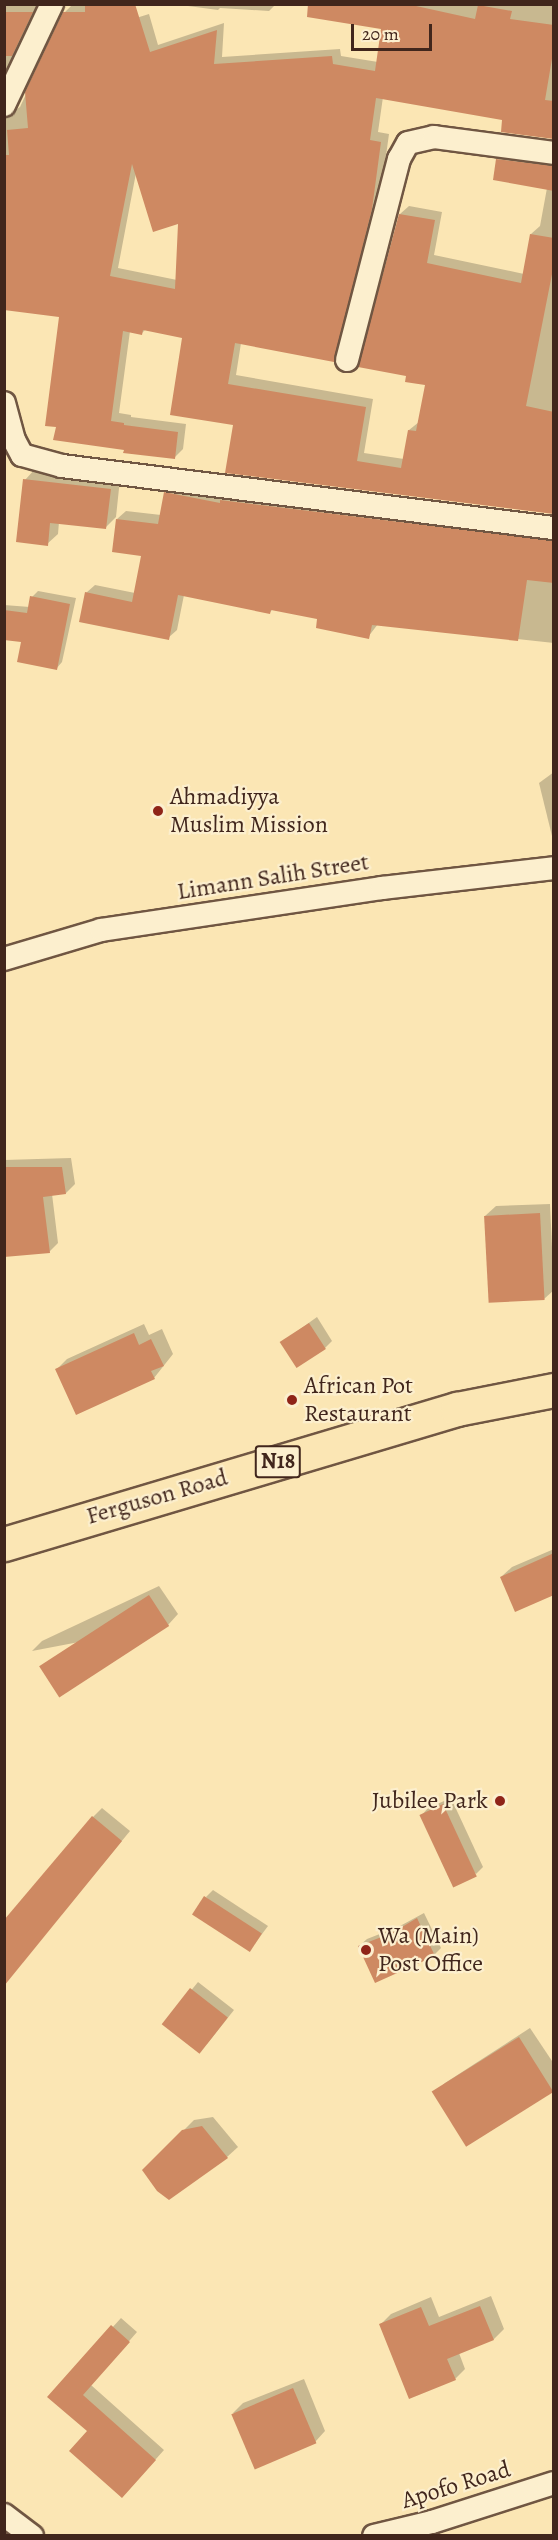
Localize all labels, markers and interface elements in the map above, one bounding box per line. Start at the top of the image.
scale bar [354,12,435,50]
text: 20 m [362,22,399,46]
place label: Ahmadiyya Muslim Mission [170,783,328,839]
marker: Ahmadiyya Muslim Mission [151,804,165,818]
street label: Limann Salih Street [175,848,371,906]
place label: African Pot Restaurant [304,1372,413,1428]
marker: African Pot Restaurant [285,1393,299,1407]
road number: N18 [254,1443,302,1481]
street label: Ferguson Road [83,1463,231,1531]
place label: Jubilee Park [372,1787,488,1815]
marker: Jubilee Park [493,1794,507,1808]
place label: Wa (Main) Post Office [378,1922,483,1978]
marker: Wa (Main) Post Office [359,1943,373,1957]
street label: Apofo Road [398,2455,514,2515]

